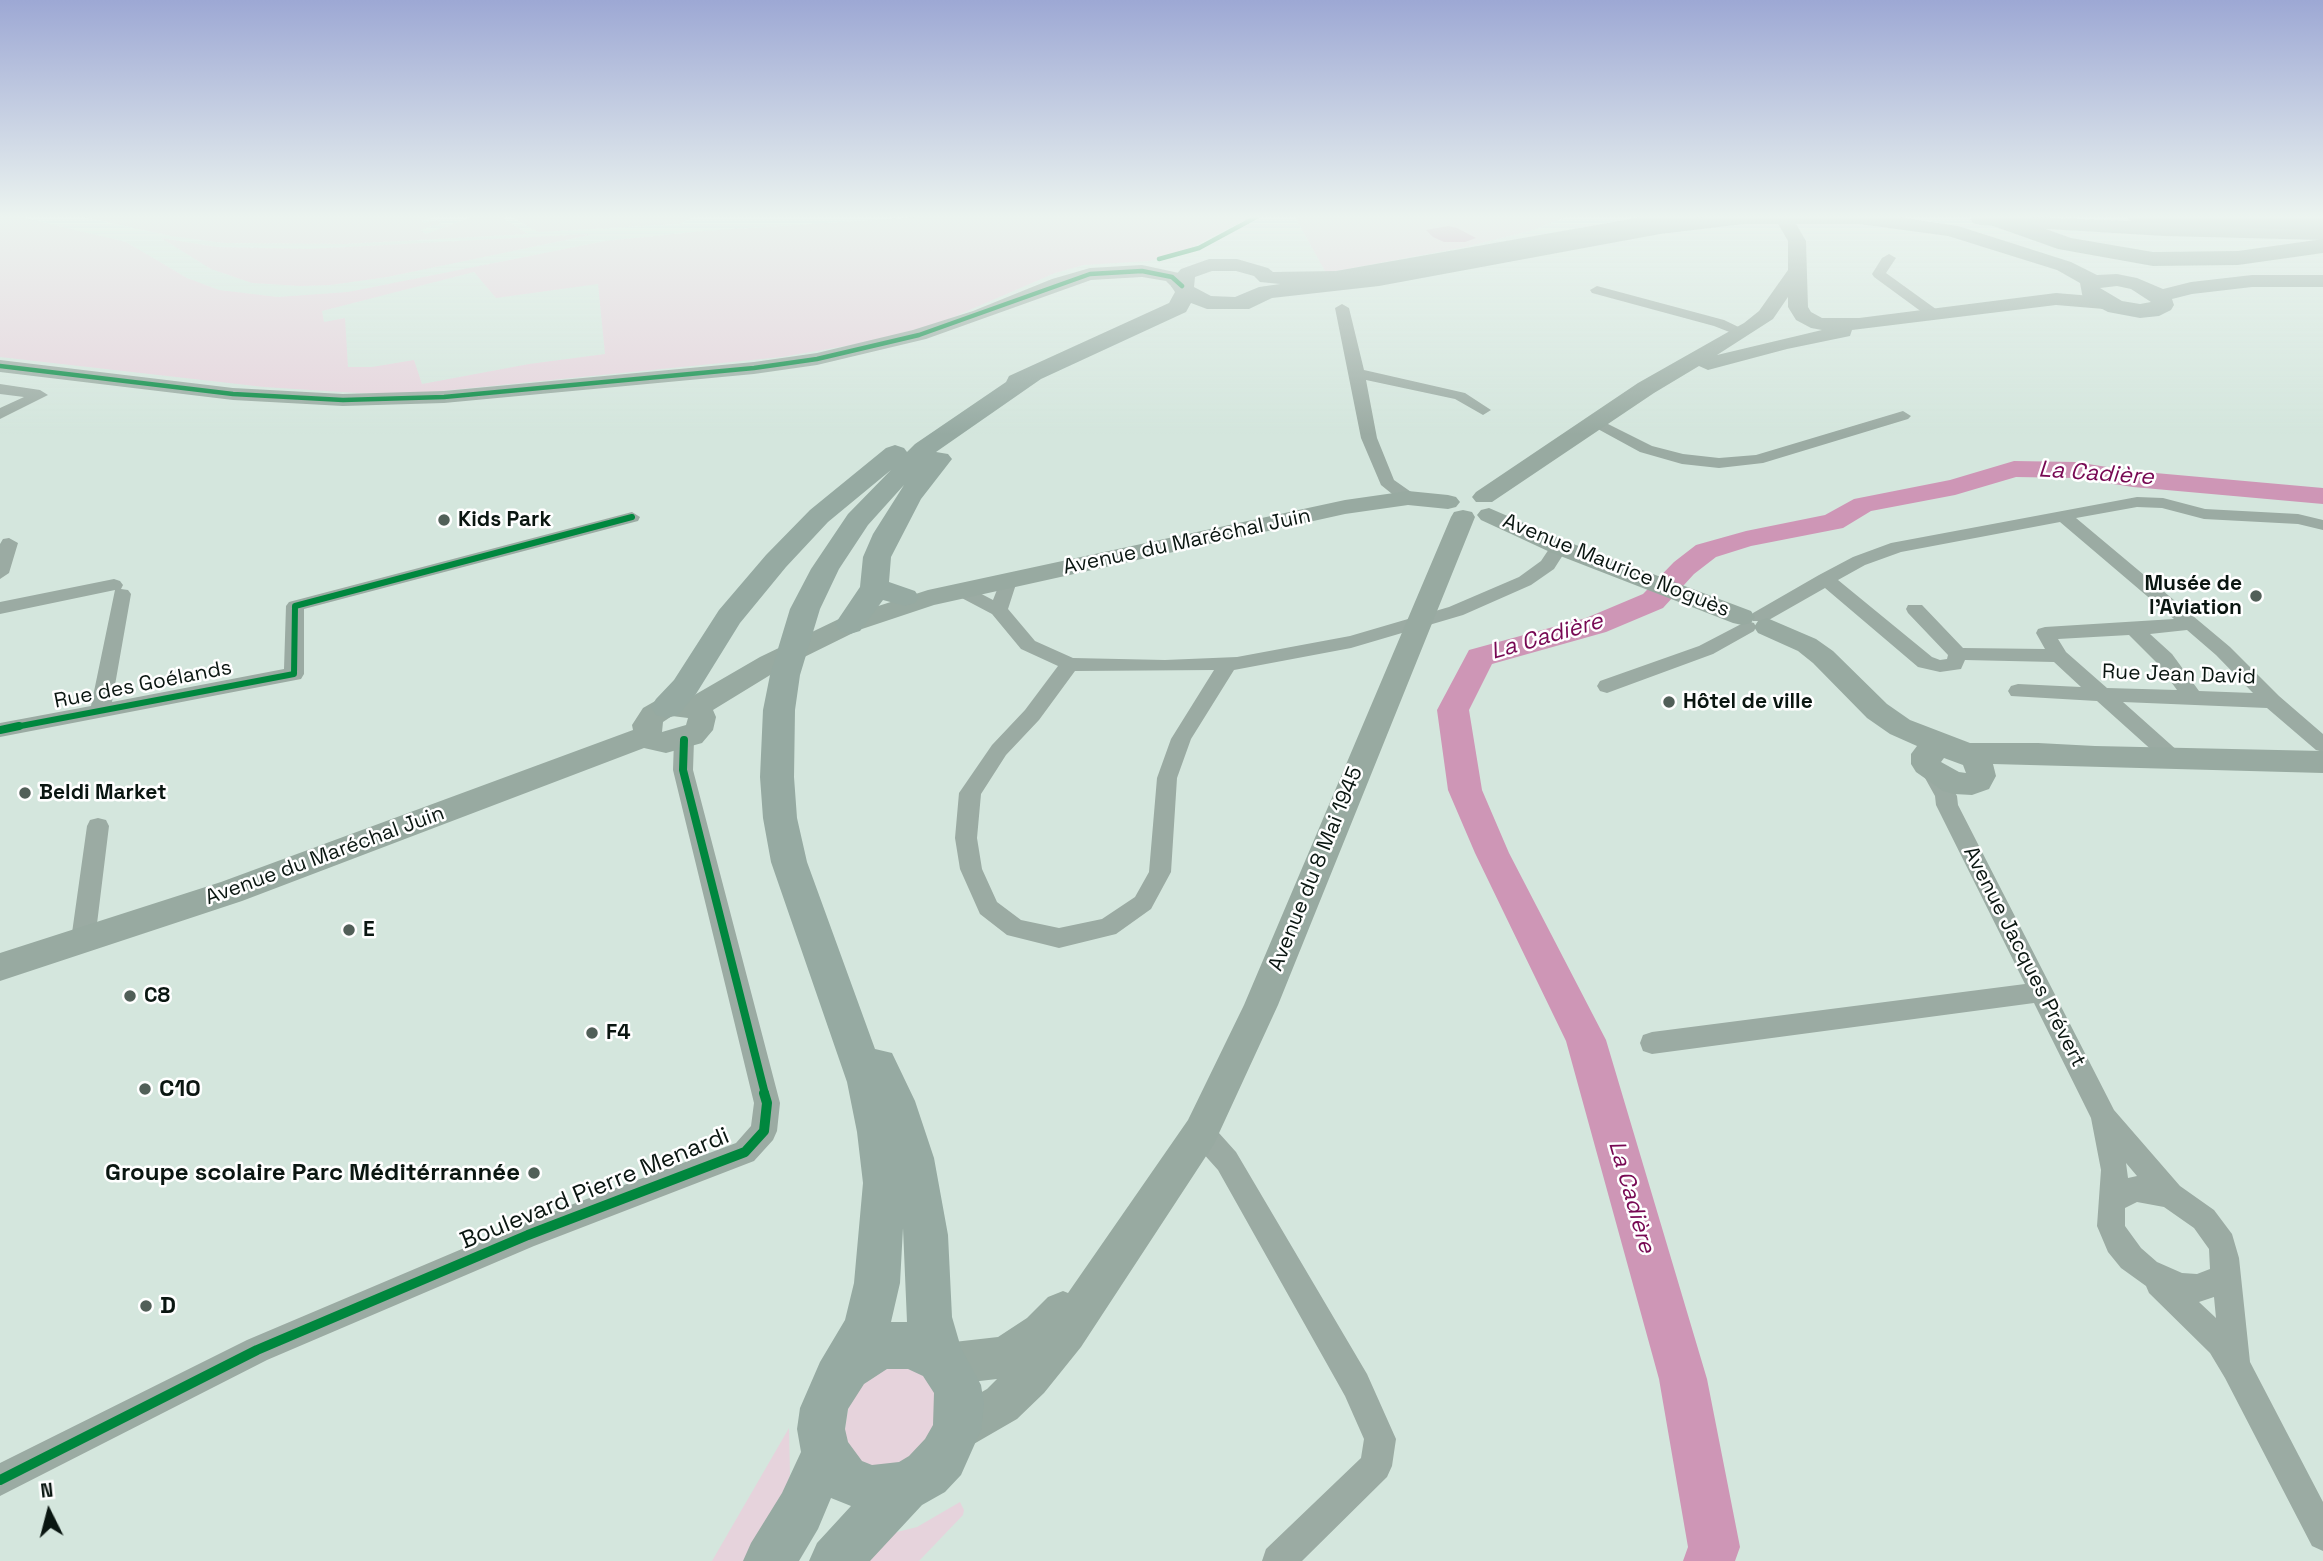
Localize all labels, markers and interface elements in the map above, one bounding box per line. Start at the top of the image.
water label: La Cadière [2038,456,2154,492]
street label: Avenue du Maréchal Juin [1061,503,1313,581]
place label: Kids Park [458,507,551,533]
street label: Avenue Maurice Noguès [1499,509,1733,623]
marker: Kids Park [436,512,452,528]
place label: Musée de l'Aviation [2144,571,2242,621]
marker: Musée de l'Aviation [2248,588,2264,604]
water label: La Cadière [1488,608,1606,666]
street label: Rue des Goélands [52,655,234,715]
street label: Rue Jean David [2102,660,2256,690]
place label: Hôtel de ville [1683,689,1813,715]
marker: Hôtel de ville [1661,694,1677,710]
street label: Avenue du 8 Mai 1945 [1263,763,1369,975]
place label: Beldi Market [39,780,167,806]
marker: Beldi Market [17,785,33,801]
street label: Avenue du Maréchal Juin [202,801,448,911]
street label: Avenue Jacques Prévert [1957,842,2091,1072]
place label: E [363,917,375,943]
marker: E [341,922,357,938]
place label: C8 [144,983,170,1009]
marker: C8 [122,988,138,1004]
place label: F4 [606,1020,631,1046]
marker: F4 [584,1025,600,1041]
place label: C10 [159,1075,201,1103]
marker: C10 [137,1081,153,1097]
street label: Boulevard Pierre Menardi [456,1122,734,1256]
water label: La Cadière [1602,1138,1660,1256]
place label: Groupe scolaire Parc Méditérrannée [105,1159,520,1187]
marker: Groupe scolaire Parc Méditérrannée [526,1165,542,1181]
place label: D [160,1292,176,1320]
marker: D [138,1298,154,1314]
north arrow [14,1477,84,1547]
text: N [39,1478,54,1504]

